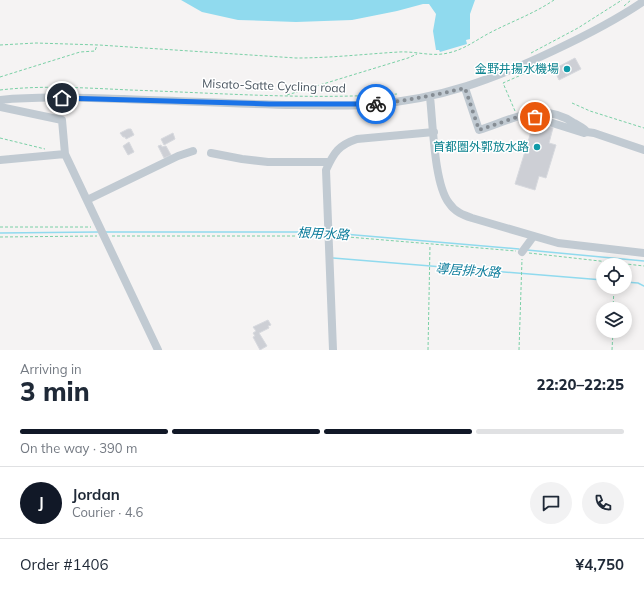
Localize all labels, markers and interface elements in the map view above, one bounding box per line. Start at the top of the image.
place label: 金野井揚水機場 [475,61,559,76]
marker: 金野井揚水機場 [562,64,572,74]
street label: Misato-Satte Cycling road [202,75,346,96]
pin [45,81,79,115]
courier [356,84,396,124]
icon: home [51,87,73,109]
icon: bike [365,93,387,115]
pin [518,100,552,134]
icon: bag [524,106,546,128]
place label: 首都圏外郭放水路 [433,139,529,154]
marker: 首都圏外郭放水路 [532,142,542,152]
water label: 根用水路 [297,224,350,242]
map controls [596,258,632,338]
button: locate [596,258,632,294]
water label: 導居排水路 [435,260,502,280]
button: layers [596,302,632,338]
text: Arriving in [20,361,82,377]
text: 3 min [20,375,90,408]
text: 22:20–22:25 [537,375,624,394]
text: On the way · 390 m [20,440,137,456]
button: chat [530,482,572,524]
button: phone [582,482,624,524]
text: Jordan [72,485,120,504]
text: J [38,493,44,512]
text: Courier · 4.6 [72,504,143,520]
text: Order #1406 [20,555,108,574]
text: ¥4,750 [575,555,624,574]

